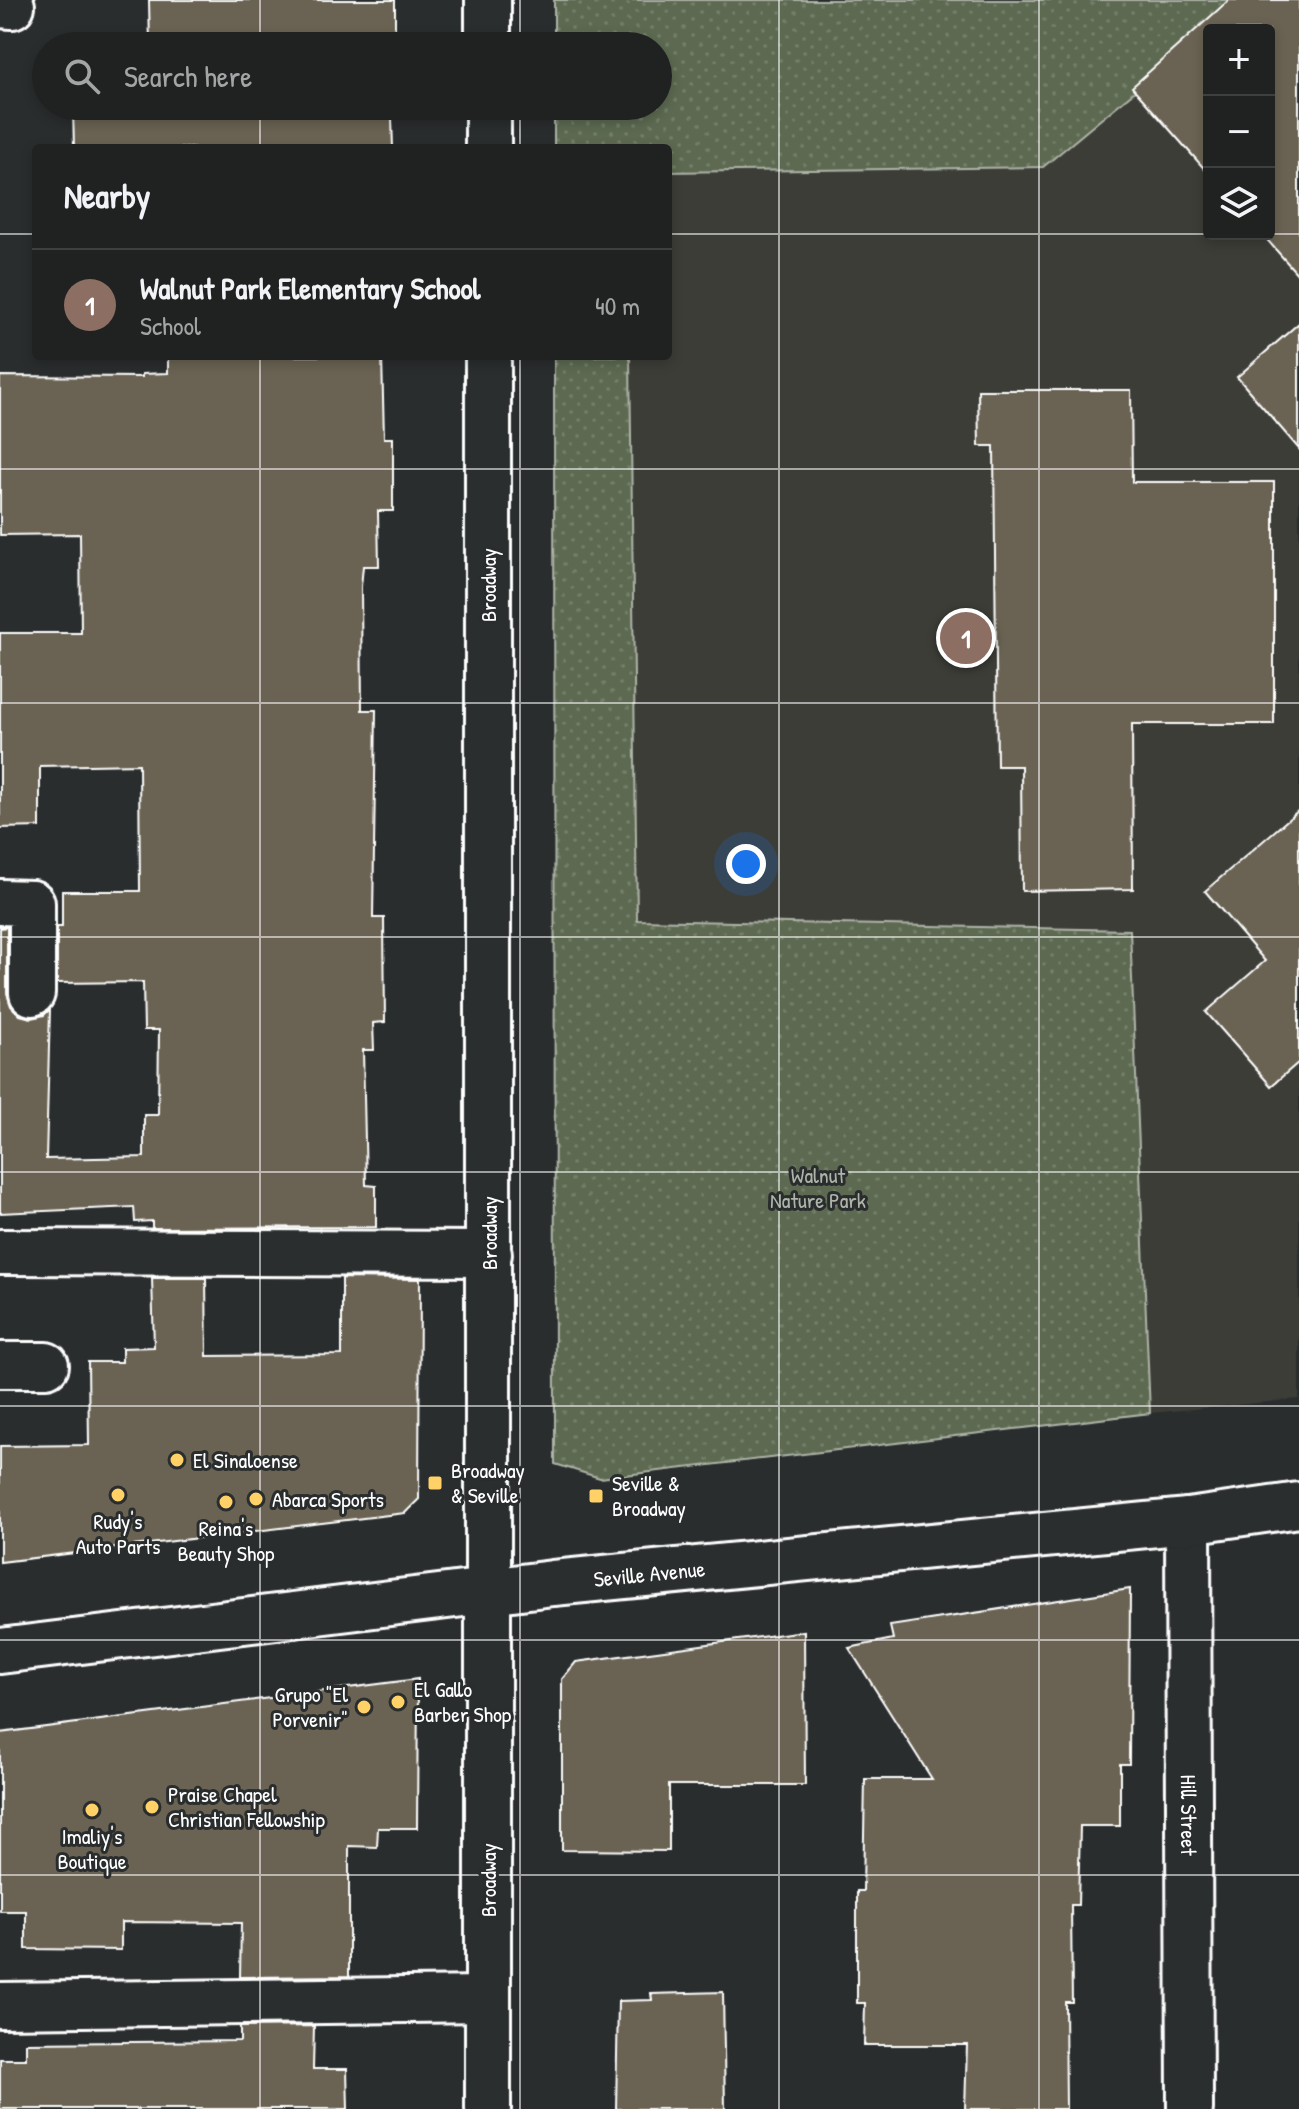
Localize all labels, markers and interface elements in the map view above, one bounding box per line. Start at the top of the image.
map controls [1203,24,1275,240]
button: + [1203,24,1275,96]
search box [32,32,672,120]
icon: search [60,54,104,98]
text: Search here [124,56,252,96]
button: − [1203,96,1275,168]
button: layers [1203,168,1275,240]
text: Nearby [64,173,150,219]
text: Walnut Park Elementary School [140,268,481,308]
text: 1 [85,288,95,323]
text: 40 m [595,288,640,323]
text: School [140,308,201,343]
street label: Broadway [473,548,503,622]
pin: 1 [940,608,992,668]
your location [726,844,766,884]
park label: Walnut Nature Park [770,1160,866,1215]
street label: Broadway [474,1196,504,1270]
place label: El Sinaloense [193,1445,298,1475]
marker: El Sinaloense [168,1451,186,1469]
place label: Broadway & Seville [451,1455,525,1510]
place label: Seville & Broadway [612,1468,686,1523]
marker: Broadway & Seville [426,1474,444,1492]
place label: Abarca Sports [272,1484,384,1514]
marker: Rudy's Auto Parts [109,1486,127,1504]
marker: Seville & Broadway [587,1487,605,1505]
marker: Abarca Sports [247,1490,265,1508]
marker: Reina's Beauty Shop [217,1493,235,1511]
place label: Rudy's Auto Parts [76,1506,160,1561]
place label: Reina's Beauty Shop [178,1513,275,1568]
street label: Seville Avenue [592,1553,707,1594]
place label: El Gallo Barber Shop [414,1674,512,1729]
place label: Grupo "El Porvenir" [273,1679,348,1734]
marker: El Gallo Barber Shop [389,1693,407,1711]
marker: Grupo "El Porvenir" [355,1698,373,1716]
street label: Hill Street [1174,1774,1204,1856]
place label: Praise Chapel Christian Fellowship [168,1779,325,1834]
marker: Praise Chapel Christian Fellowship [143,1798,161,1816]
marker: Imaliy's Boutique [83,1801,101,1819]
place label: Imaliy's Boutique [57,1821,127,1876]
street label: Broadway [473,1843,503,1917]

